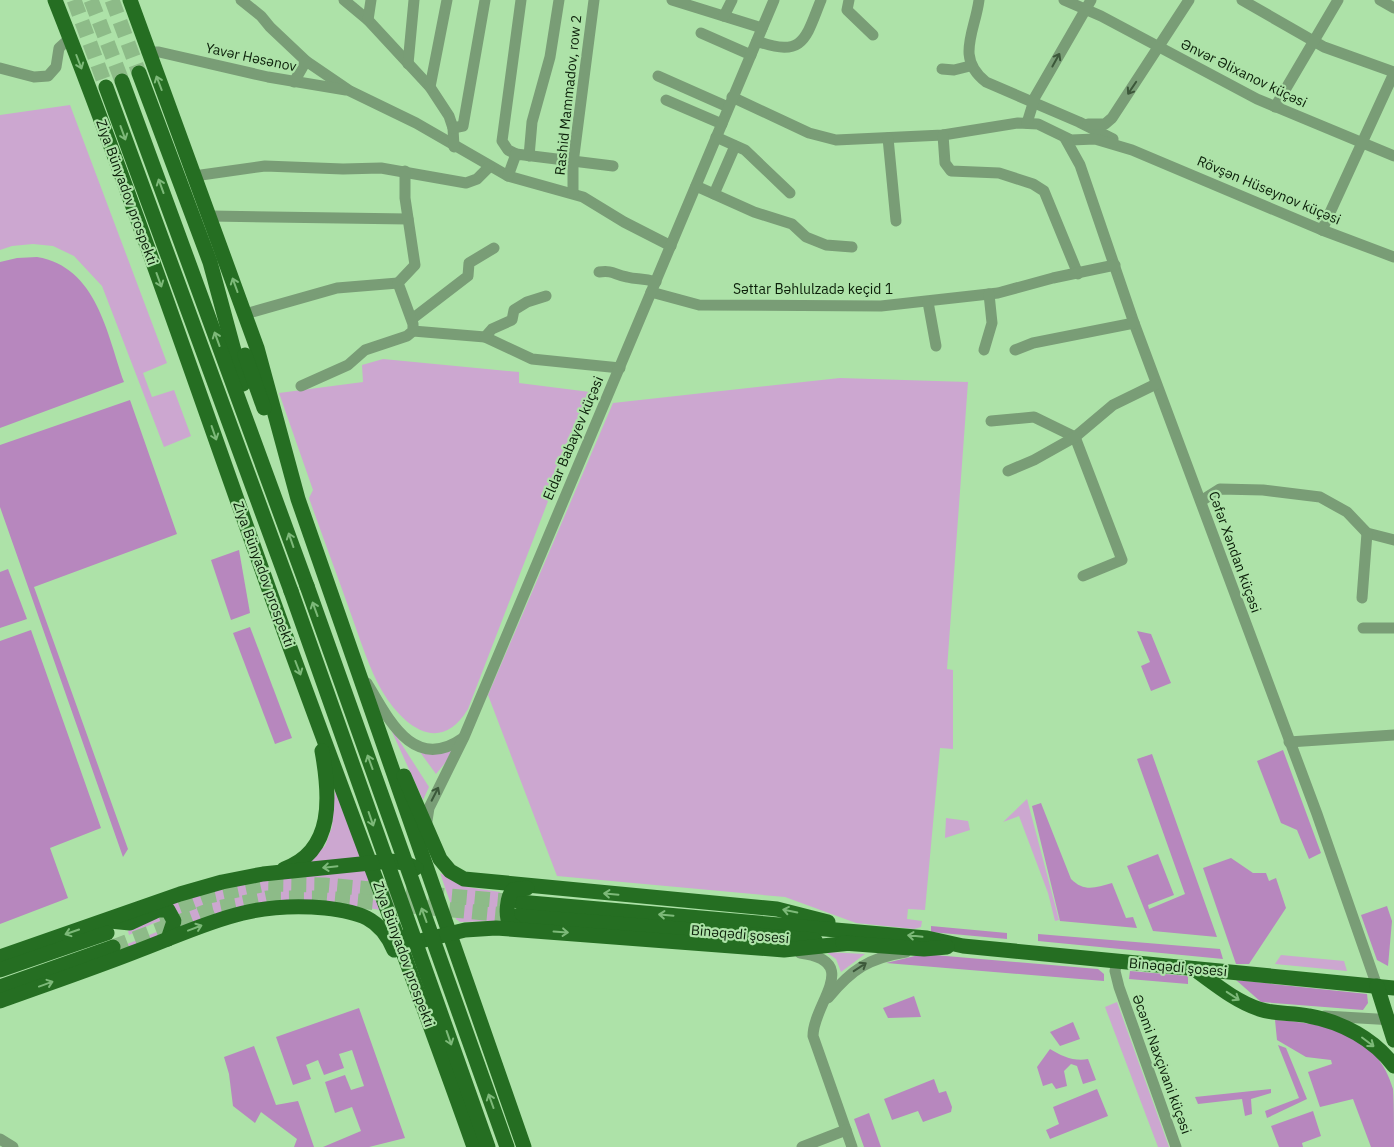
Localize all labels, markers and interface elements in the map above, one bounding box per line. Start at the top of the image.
street label: Rashid Mammadov, row 2 [551,14,585,176]
street label: Ənvər Əlixanov küçəsi [1178,35,1310,111]
street label: Yavər Həsənov [204,39,298,75]
one-way arrow [1052,53,1061,68]
one-way arrow [75,54,84,69]
one-way arrow [154,76,163,91]
one-way arrow [1127,81,1137,95]
street label: Ziya Bünyadov prospekti [92,117,162,267]
one-way arrow [119,125,128,140]
street label: Rövşən Hüseynov küçəsi [1194,152,1344,228]
one-way arrow [156,179,165,194]
one-way arrow [155,272,164,287]
one-way arrow [229,277,239,293]
street label: Səttar Bəhlulzadə keçid 1 [733,280,893,298]
one-way arrow [212,331,221,347]
street label: Eldar Babayev küçəsi [539,373,607,503]
one-way arrow [210,425,219,440]
street label: Cəfər Xəndan küçəsi [1205,489,1265,615]
street label: Ziya Bünyadov prospekti [229,499,299,649]
one-way arrow [286,533,295,549]
one-way arrow [310,602,319,617]
one-way arrow [294,660,303,676]
one-way arrow [365,755,374,770]
one-way arrow [430,786,440,801]
one-way arrow [367,810,376,826]
one-way arrow [322,863,338,872]
street label: Ziya Bünyadov prospekti [369,879,439,1029]
one-way arrow [603,889,619,899]
one-way arrow [782,906,798,915]
one-way arrow [419,908,428,923]
one-way arrow [658,910,674,919]
street label: Binəqədi şosesi [690,921,790,947]
one-way arrow [187,923,202,933]
one-way arrow [65,928,80,937]
one-way arrow [553,928,569,937]
one-way arrow [907,932,923,941]
street label: Binəqədi şosesi [1128,954,1228,980]
one-way arrow [853,962,867,972]
one-way arrow [38,979,53,988]
street label: Əcəmi Naxçivani küçəsi [1128,992,1196,1136]
one-way arrow [1225,992,1239,1002]
one-way arrow [445,1030,454,1045]
one-way arrow [1361,1036,1374,1047]
one-way arrow [486,1094,495,1109]

